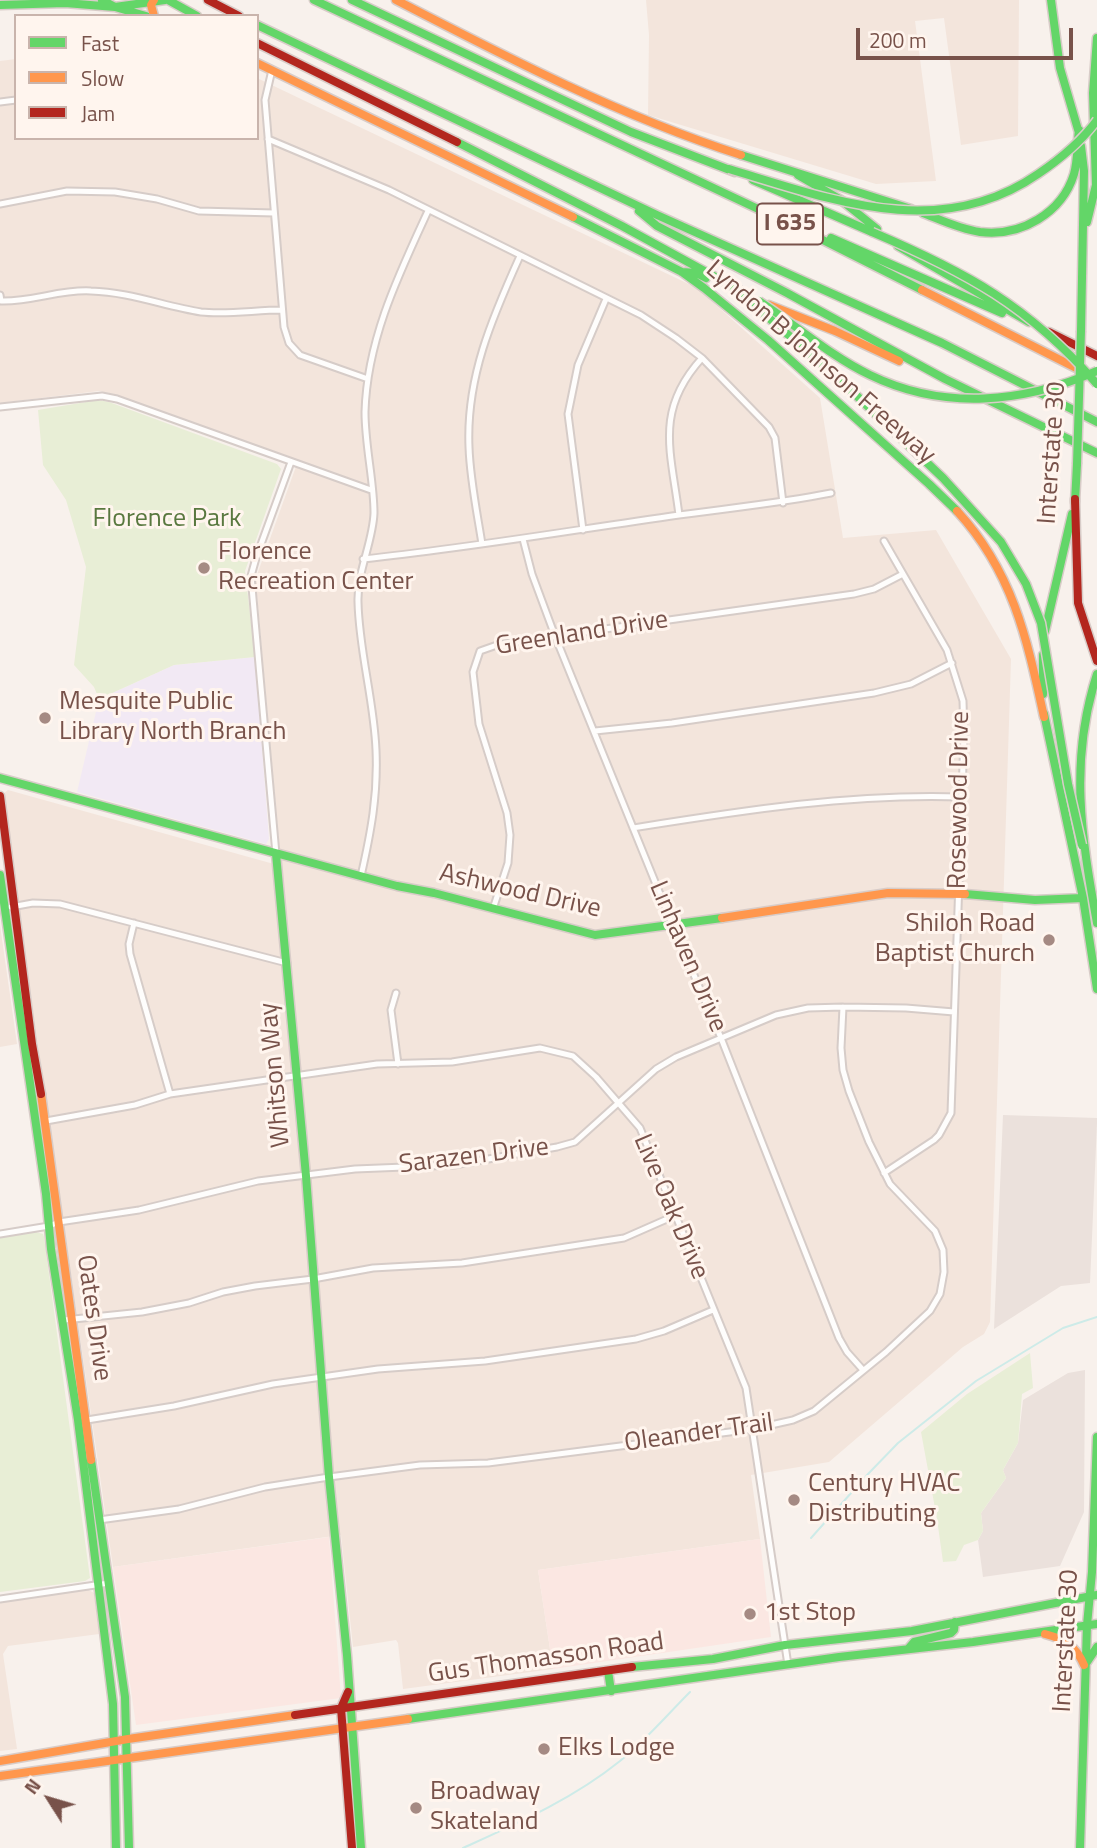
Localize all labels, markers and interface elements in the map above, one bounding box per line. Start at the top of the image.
legend [14,14,259,140]
scale bar [859,14,1076,58]
text: 200 m [869,24,926,56]
text: Fast [81,27,119,59]
text: Slow [81,62,124,94]
text: Jam [81,97,115,129]
road number: I 635 [757,204,823,244]
street label: Lyndon B Johnson Freeway [699,255,941,471]
street label: Interstate 30 [1032,381,1074,525]
park label: Florence Park [92,504,242,536]
place label: Florence Recreation Center [218,537,414,598]
marker: Florence Recreation Center [196,560,212,576]
street label: Greenland Drive [493,605,671,663]
place label: Mesquite Public Library North Branch [59,687,286,748]
marker: Mesquite Public Library North Branch [37,710,53,726]
street label: Rosewood Drive [943,711,977,889]
street label: Ashwood Drive [436,858,604,926]
street label: Linhaven Drive [641,877,733,1037]
place label: Shiloh Road Baptist Church [875,909,1035,970]
marker: Shiloh Road Baptist Church [1041,932,1057,948]
street label: Whitson Way [254,1001,298,1149]
street label: Live Oak Drive [625,1130,715,1284]
street label: Sarazen Drive [397,1132,551,1182]
street label: Oates Drive [69,1253,117,1383]
street label: Oleander Trail [623,1408,775,1460]
place label: Century HVAC Distributing [808,1469,960,1530]
marker: Century HVAC Distributing [786,1492,802,1508]
street label: Interstate 30 [1048,1569,1086,1713]
place label: 1st Stop [764,1598,856,1630]
marker: 1st Stop [742,1606,758,1622]
street label: Gus Thomasson Road [426,1627,666,1691]
place label: Elks Lodge [558,1733,675,1765]
marker: Elks Lodge [536,1741,552,1757]
north arrow [14,1764,84,1834]
text: N [16,1772,47,1800]
place label: Broadway Skateland [430,1777,540,1839]
marker: Broadway Skateland [408,1800,424,1816]

